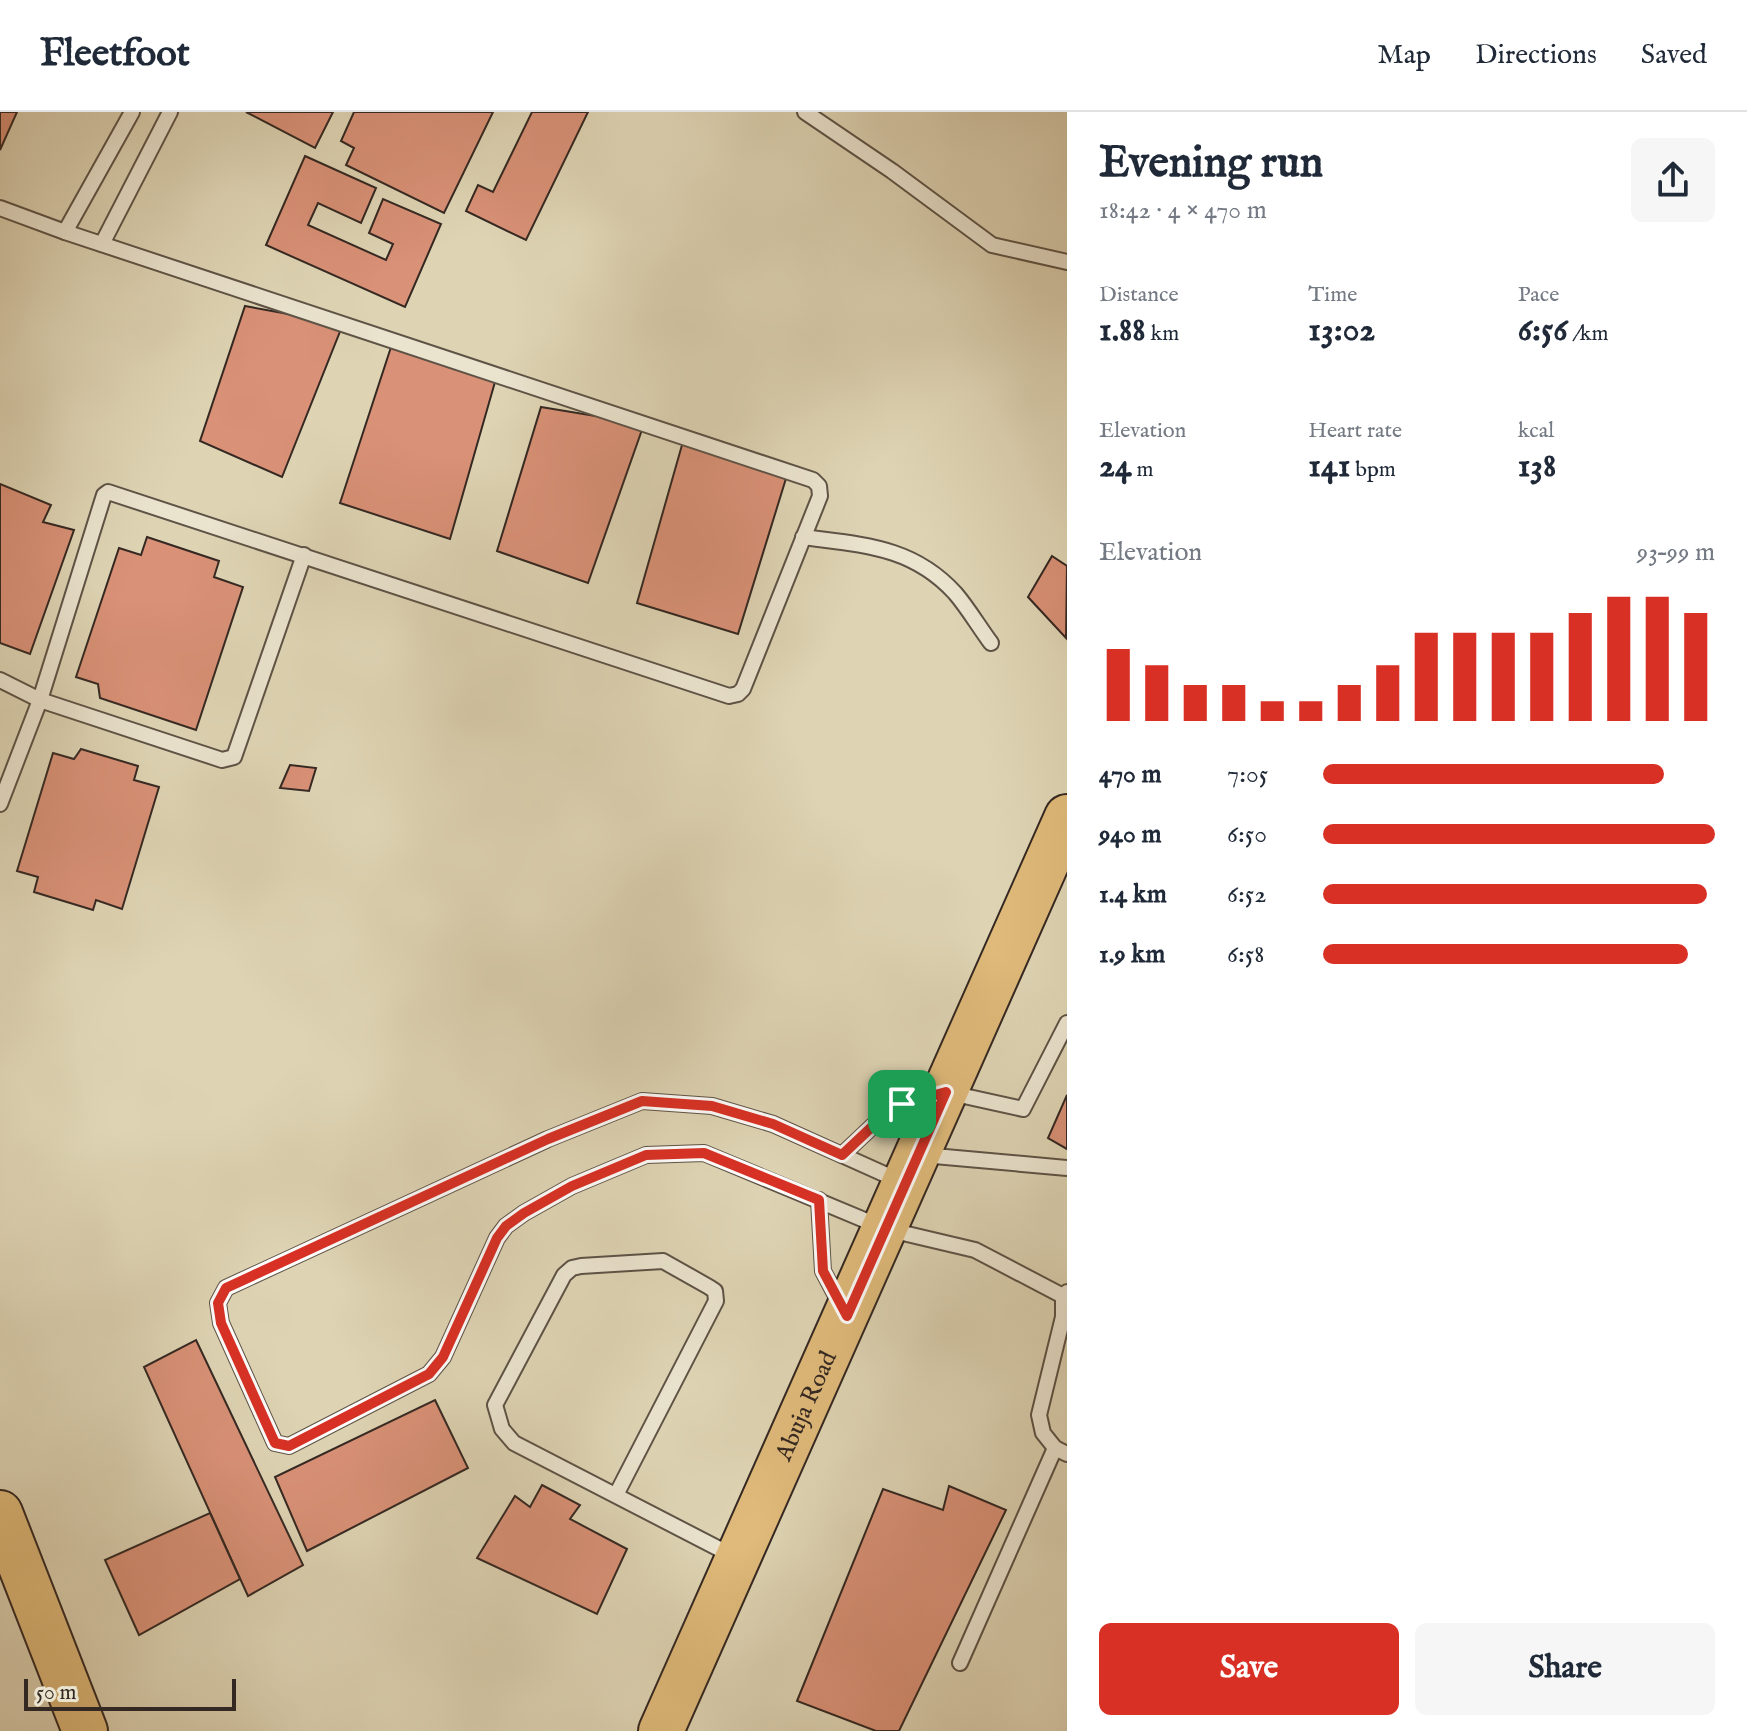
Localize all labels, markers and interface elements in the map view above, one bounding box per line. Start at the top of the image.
text: Fleetfoot [40,31,190,79]
text: Map [1377,38,1431,73]
text: Directions [1475,38,1597,73]
text: Saved [1641,38,1707,73]
text: Evening run [1099,136,1323,192]
button: share [1631,138,1715,222]
text: 18:42 · 4 × 470 m [1099,194,1267,227]
text: Distance [1099,281,1179,309]
text: Time [1308,281,1357,309]
text: Pace [1518,281,1559,309]
text: 1.88 [1099,309,1146,352]
text: 13:02 [1308,309,1375,352]
text: 6:56 [1518,309,1568,352]
text: km [1146,320,1179,348]
text: /km [1568,320,1609,348]
text: Elevation [1099,417,1186,445]
text: Heart rate [1308,417,1402,445]
text: kcal [1518,417,1554,445]
text: 24 [1099,445,1132,488]
text: 141 [1308,445,1350,488]
text: 138 [1518,445,1556,488]
text: m [1132,456,1153,484]
text: bpm [1350,456,1396,484]
text: Elevation [1099,536,1202,569]
text: 93–99 m [1637,536,1715,569]
text: 470 m [1099,758,1162,791]
text: 7:05 [1227,758,1268,791]
text: 940 m [1099,818,1161,851]
text: 6:50 [1227,818,1267,851]
text: 1.4 km [1099,878,1167,911]
text: 6:52 [1227,878,1266,911]
text: 1.9 km [1099,938,1165,971]
text: 6:58 [1227,938,1264,971]
pin [868,1070,936,1138]
icon: arrive [880,1082,924,1126]
street label: Abuja Road [769,1346,845,1467]
button: Save [1099,1623,1399,1715]
button: Share [1415,1623,1715,1715]
scale bar [24,1675,236,1711]
text: 50 m [36,1679,77,1707]

